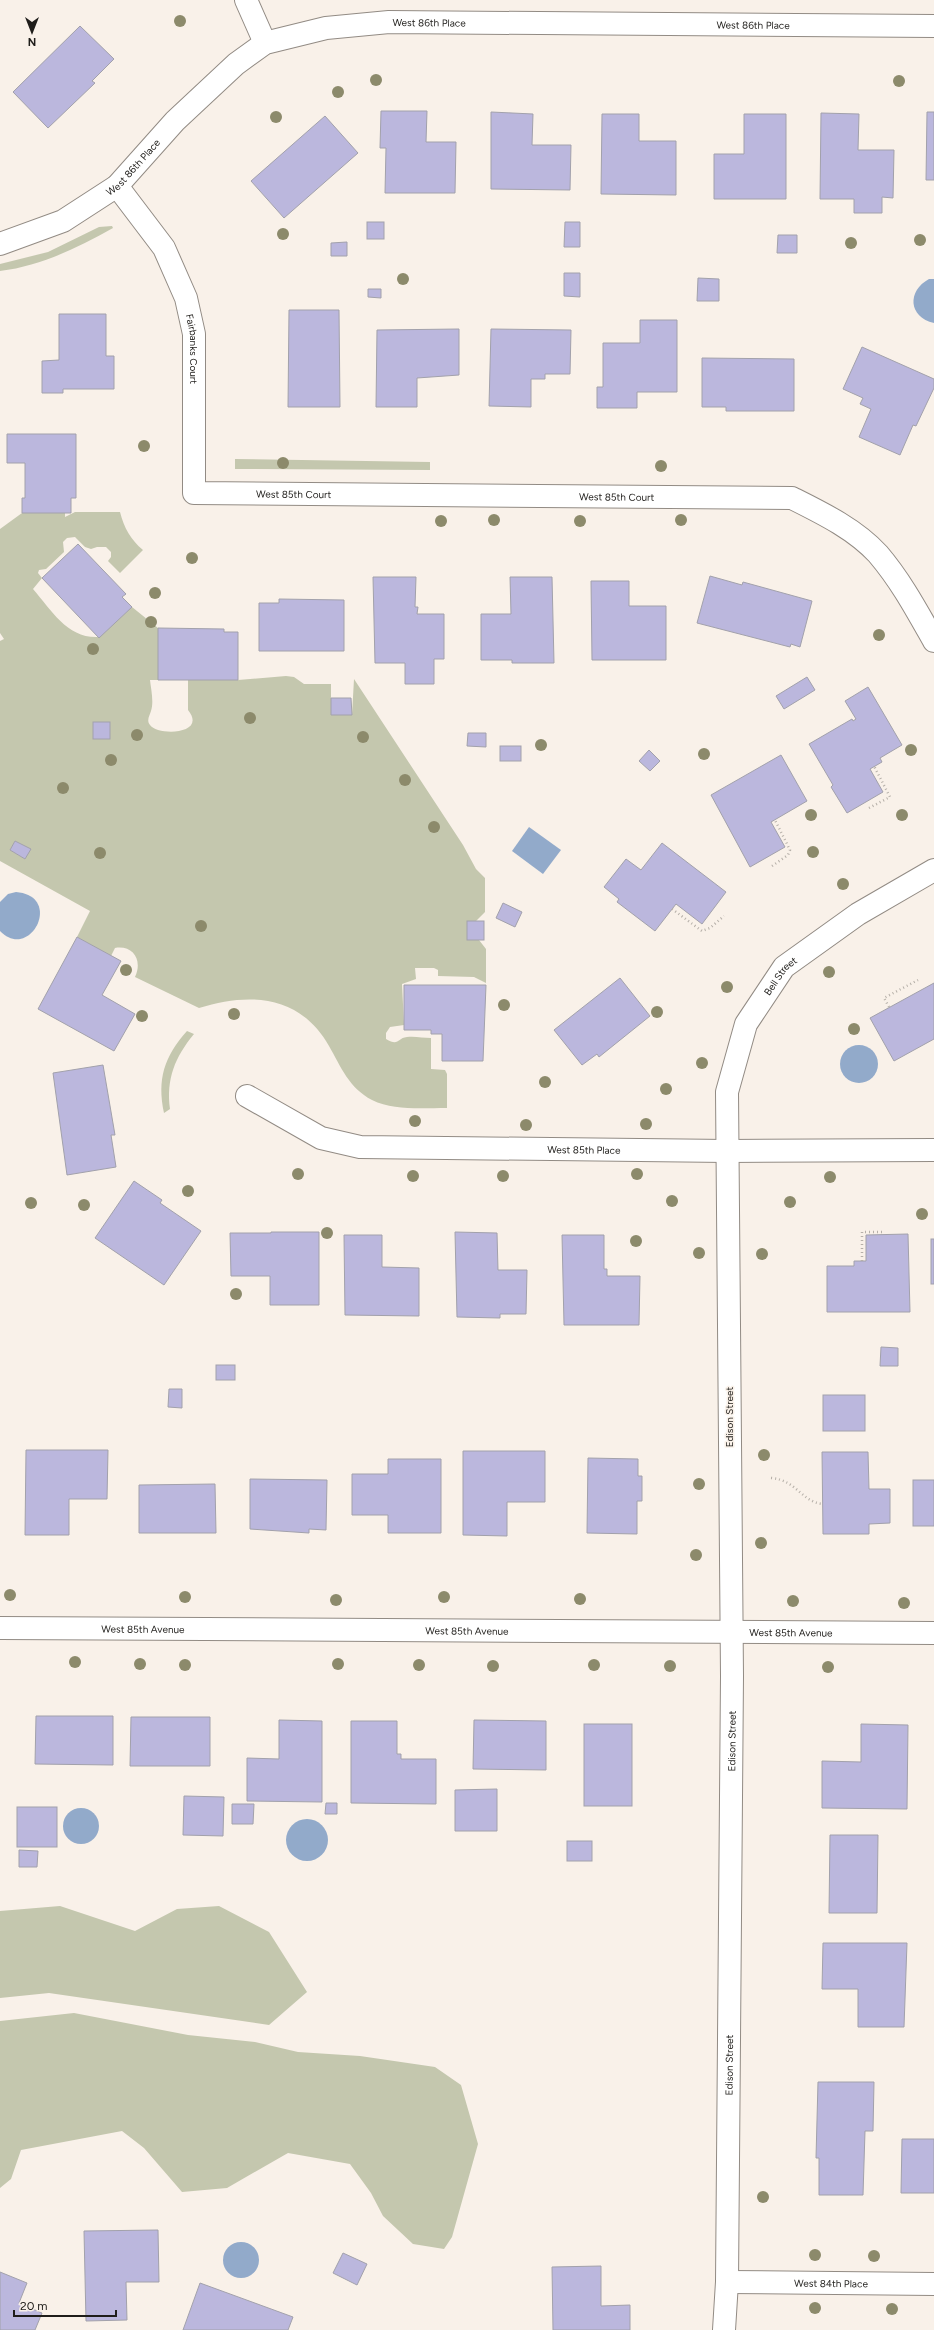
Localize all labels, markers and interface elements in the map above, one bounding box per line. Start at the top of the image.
north arrow [12,12,52,52]
street label: West 86th Place [392,16,466,30]
street label: West 86th Place [716,18,790,32]
text: N [28,35,36,48]
street label: West 86th Place [104,136,163,198]
street label: Fairbanks Court [183,313,200,384]
street label: West 85th Court [256,488,332,501]
street label: West 85th Court [579,490,655,504]
street label: Bell Street [761,954,800,998]
street label: West 85th Place [547,1143,621,1157]
street label: Edison Street [723,1386,736,1447]
street label: West 85th Avenue [101,1623,185,1636]
street label: West 85th Avenue [425,1624,509,1638]
street label: West 85th Avenue [749,1626,833,1639]
street label: Edison Street [725,1710,739,1772]
street label: Edison Street [723,2034,736,2096]
street label: West 84th Place [794,2277,868,2290]
scale bar [14,2292,116,2318]
text: 20 m [20,2299,48,2313]

